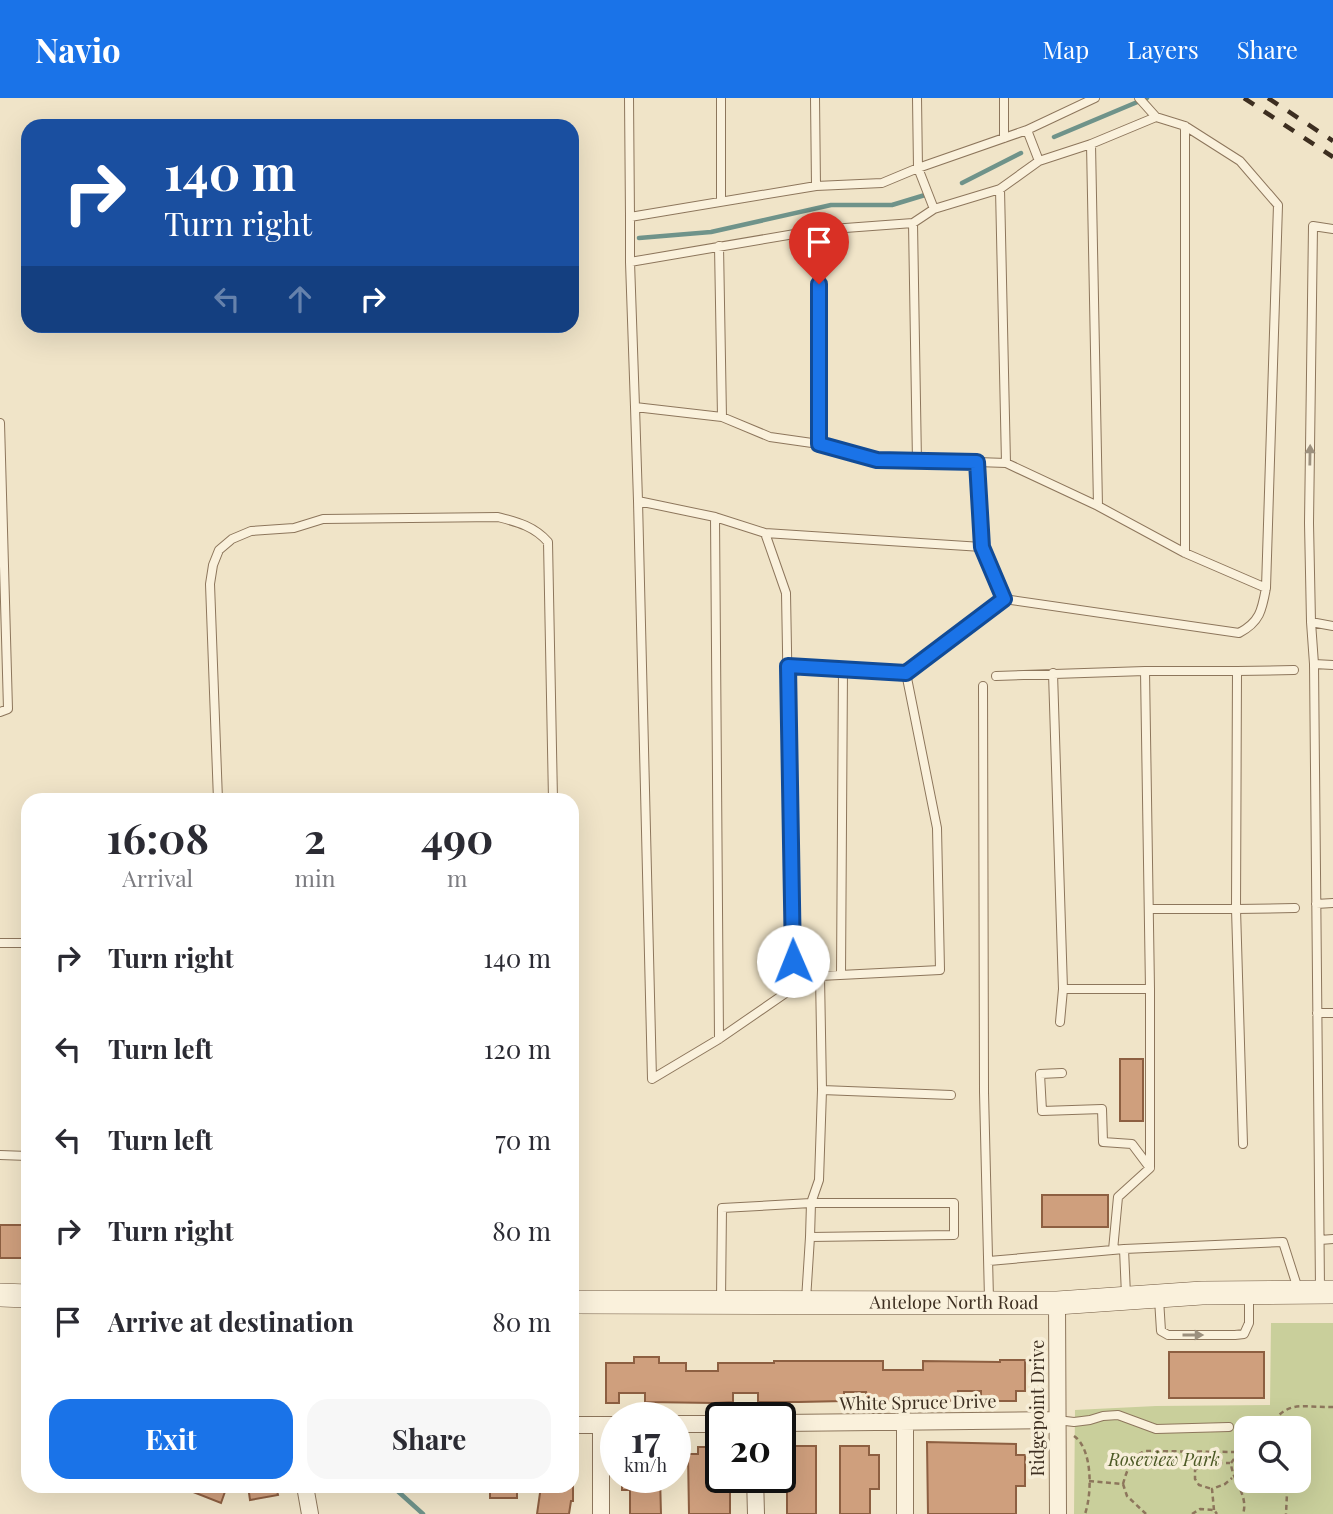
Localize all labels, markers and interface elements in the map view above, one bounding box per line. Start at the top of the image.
text: Navio [35,27,121,71]
text: Map [1043,33,1089,65]
text: Layers [1127,33,1199,65]
text: Share [1237,33,1298,65]
text: 140 m [164,138,296,203]
icon: right [49,147,140,238]
text: Turn right [164,201,312,244]
pin [789,212,849,284]
icon: arrive [800,223,838,261]
icon: left [208,280,246,318]
icon: ahead [281,280,319,318]
icon: right [354,280,392,318]
one-way arrow [1304,444,1316,466]
text: 16:08 [107,809,209,865]
text: 2 [304,809,326,865]
text: 490 [421,809,493,865]
text: Arrival [122,862,193,893]
text: min [295,862,335,893]
text: m [447,862,467,893]
position arrow [756,924,830,998]
icon: right [49,939,87,977]
text: Turn right [108,940,234,975]
text: 140 m [483,940,551,975]
icon: left [49,1030,87,1068]
text: Turn left [108,1031,213,1066]
text: 120 m [484,1031,551,1066]
icon: left [49,1121,87,1159]
text: Turn left [108,1122,213,1157]
text: 70 m [495,1122,551,1157]
icon: right [49,1212,87,1250]
text: Turn right [108,1213,234,1248]
text: 80 m [492,1213,551,1248]
street label: Antelope North Road [868,1290,1039,1314]
icon: arrive [49,1303,87,1341]
text: Arrive at destination [108,1304,354,1339]
text: 80 m [492,1304,551,1339]
one-way arrow [1182,1329,1204,1341]
street label: Ridgepoint Drive [1025,1340,1049,1476]
street label: White Spruce Drive [838,1389,997,1415]
button: Exit [49,1399,293,1479]
button: Share [307,1399,551,1479]
speed limit sign: 20 [705,1402,796,1493]
text: 17 [631,1415,660,1462]
map controls [1234,1416,1311,1493]
button: search [1234,1416,1311,1493]
park label: Roseview Park [1107,1447,1220,1471]
text: km/h [624,1453,667,1477]

